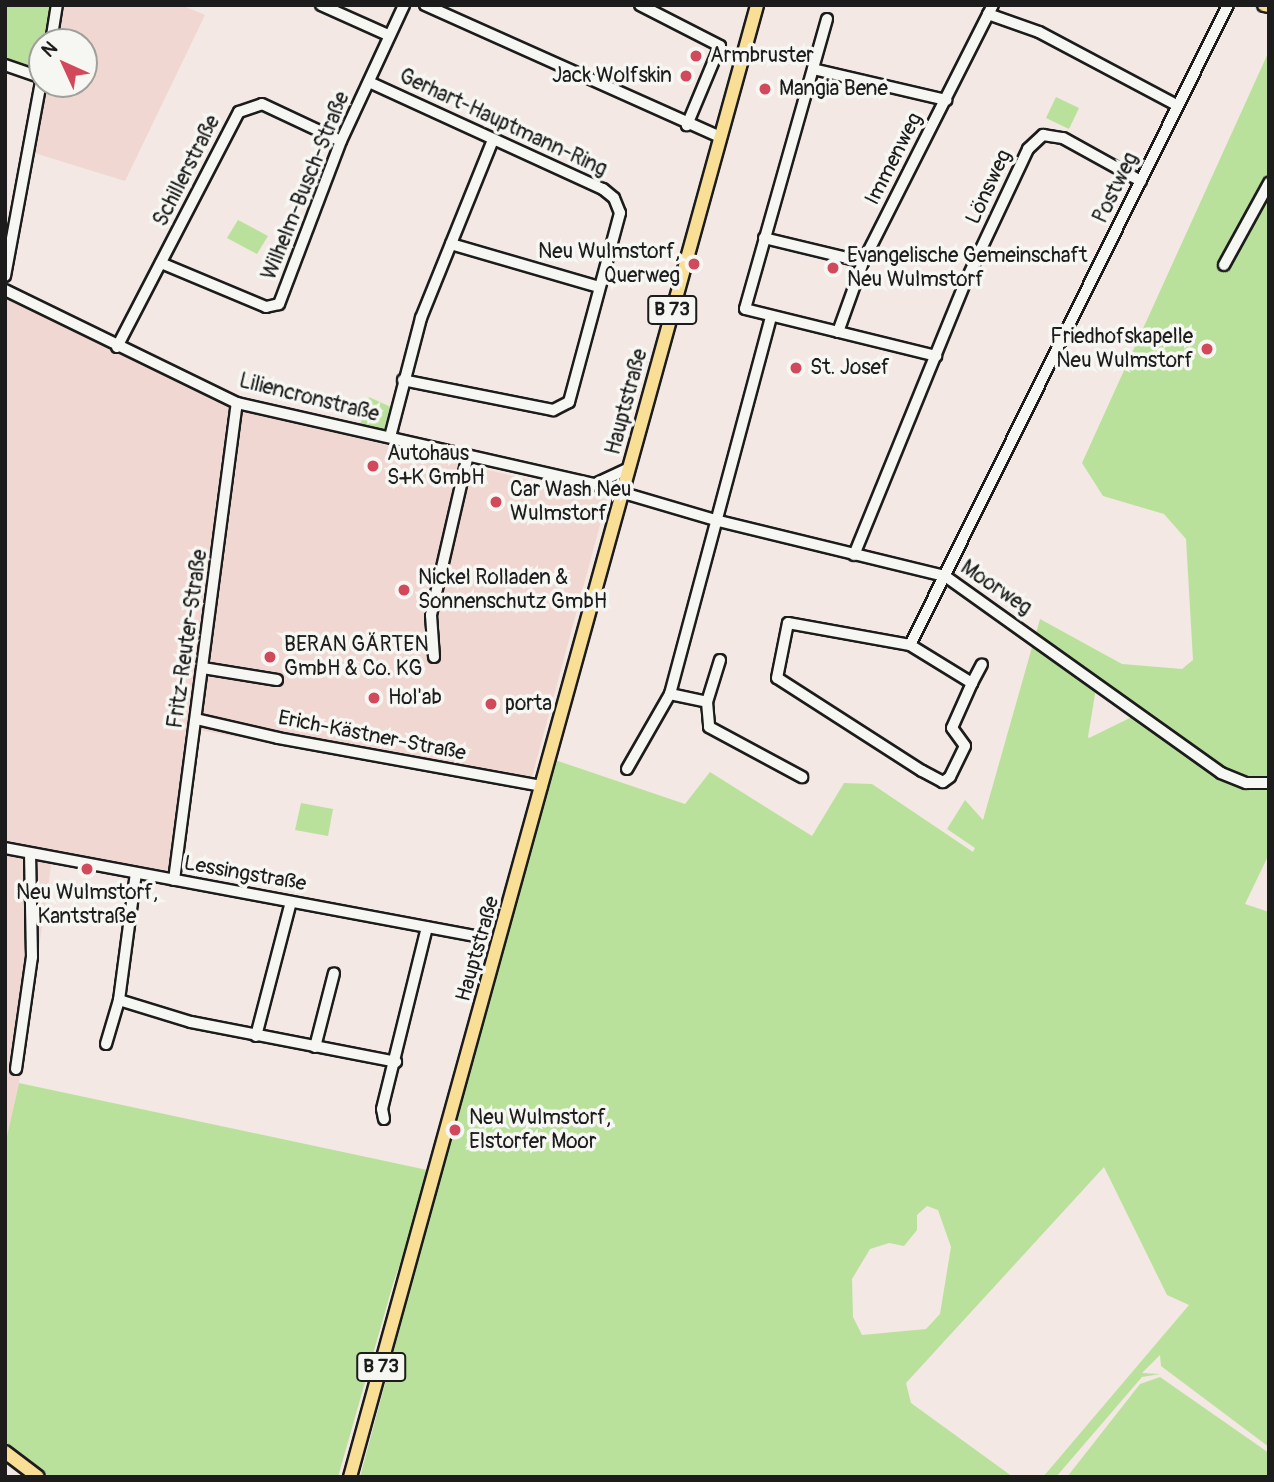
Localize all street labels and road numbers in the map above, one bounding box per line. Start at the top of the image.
street label: Gerhart-Hauptmann-Ring [395,64,611,182]
street label: Wilhelm-Busch-Straße [257,88,355,284]
street label: Immenweg [860,109,928,209]
street label: Schillerstraße [148,111,226,231]
street label: Lönsweg [961,146,1017,228]
street label: Postweg [1088,148,1144,228]
road number: B 73 [646,294,698,326]
street label: Hauptstraße [601,346,653,458]
street label: Liliencronstraße [236,368,382,428]
street label: Fritz-Reuter-Straße [163,548,213,730]
street label: Moorweg [956,555,1036,621]
street label: Erich-Kästner-Straße [276,705,468,767]
street label: Lessingstraße [182,851,308,897]
street label: Hauptstraße [451,893,505,1005]
road number: B 73 [355,1352,407,1382]

